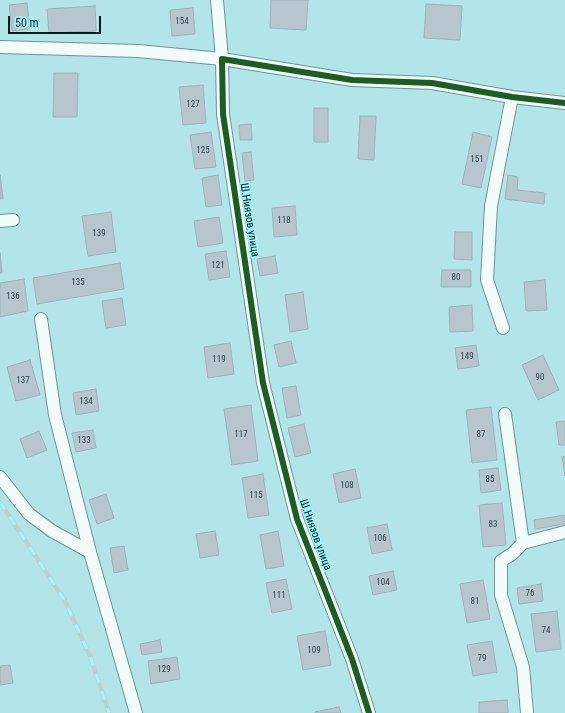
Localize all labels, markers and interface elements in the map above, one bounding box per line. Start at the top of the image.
scale bar [10,8,103,34]
text: 50 m [15,16,39,30]
house number: 154 [175,17,189,27]
house number: 127 [186,100,200,110]
house number: 125 [196,146,210,156]
house number: 151 [470,155,484,165]
street label: Ш.Ниязов улица [237,182,261,258]
house number: 118 [277,216,291,226]
house number: 139 [92,229,106,239]
house number: 121 [211,261,225,271]
house number: 80 [452,273,460,283]
house number: 135 [71,278,85,288]
house number: 136 [6,292,20,302]
house number: 149 [460,352,474,362]
house number: 119 [212,355,226,365]
house number: 90 [536,373,544,383]
house number: 137 [16,376,30,386]
house number: 134 [79,397,93,407]
house number: 117 [234,430,248,440]
house number: 87 [477,430,485,440]
house number: 133 [77,436,91,446]
house number: 85 [486,475,494,485]
house number: 108 [340,481,354,491]
house number: 115 [249,491,263,501]
street label: Ш.Ниязов улица [296,498,334,572]
house number: 83 [489,520,497,530]
house number: 106 [373,534,387,544]
house number: 104 [376,578,390,588]
house number: 76 [526,589,534,599]
house number: 111 [272,591,286,601]
house number: 81 [471,597,479,607]
house number: 74 [542,626,550,636]
house number: 109 [307,646,321,656]
house number: 79 [478,654,486,664]
house number: 129 [157,665,171,675]

